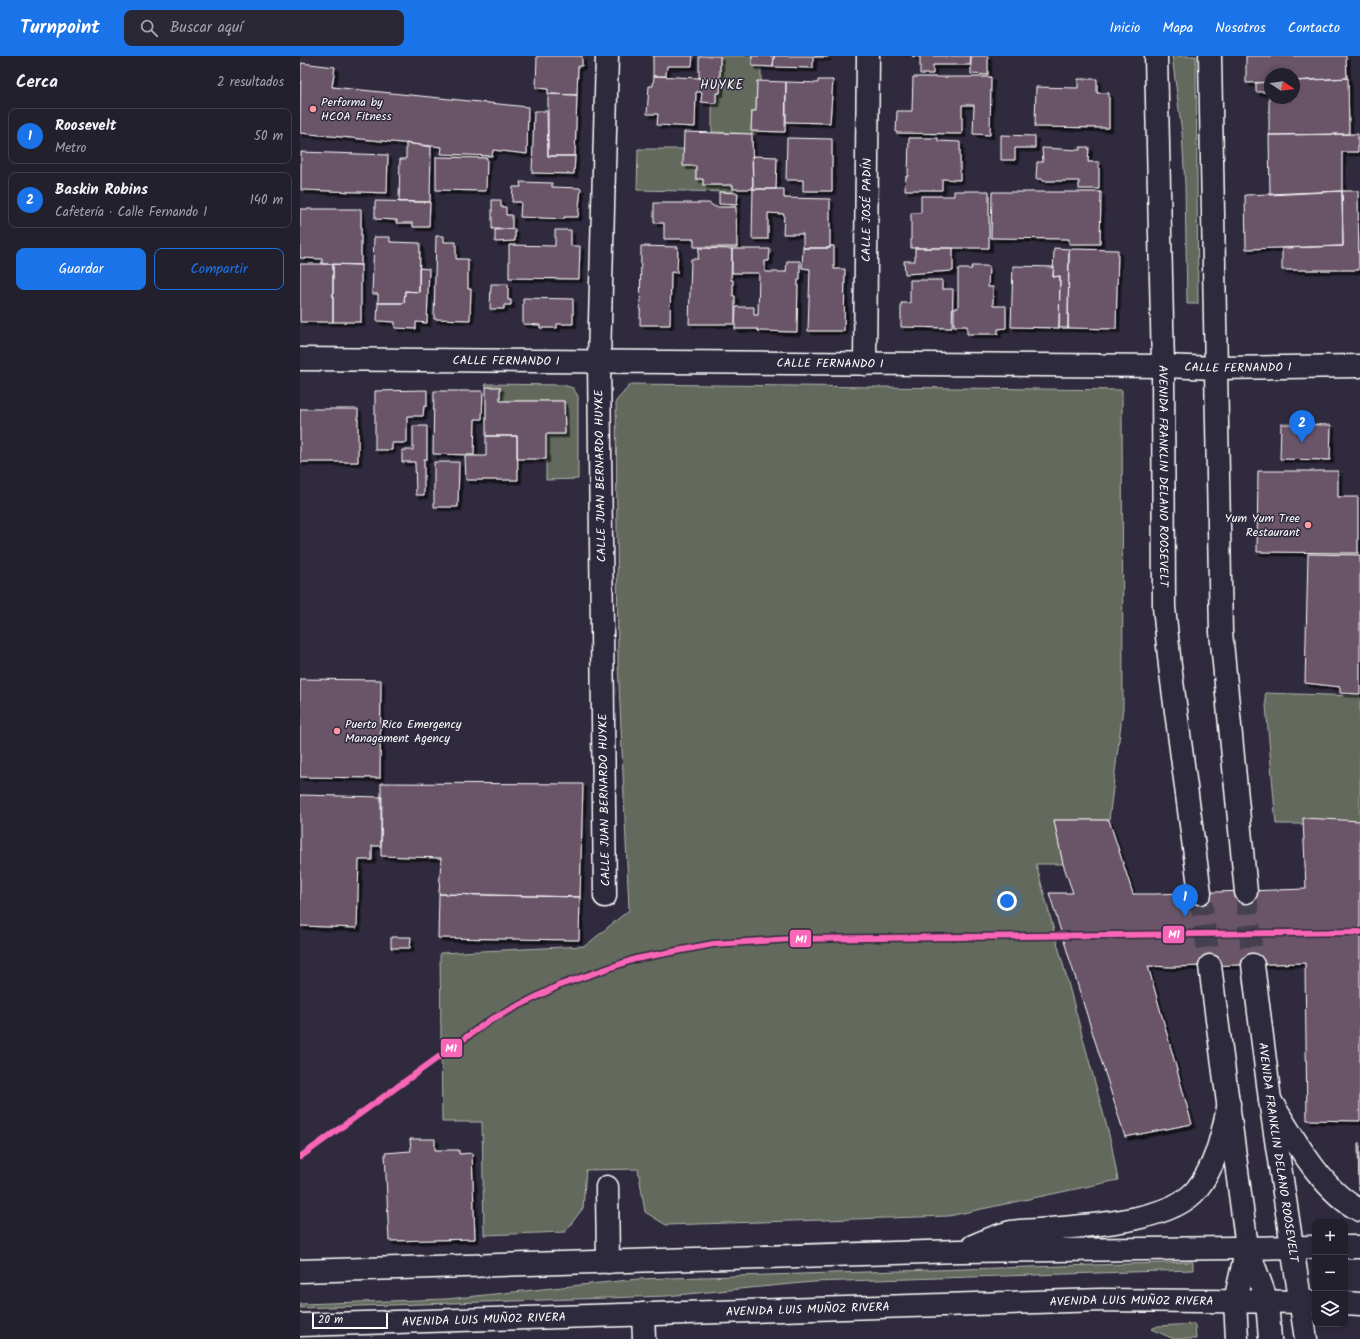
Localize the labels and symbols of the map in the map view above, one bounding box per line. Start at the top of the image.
north arrow [1264,68,1300,104]
district label: HUYKE [700,75,744,96]
place label: Performa by HCOA Fitness [321,93,392,126]
marker: Performa by HCOA Fitness [308,104,318,114]
street label: CALLE JOSÉ PADÍN [857,158,877,262]
street label: CALLE FERNANDO I [452,351,560,371]
street label: CALLE FERNANDO I [776,354,884,374]
street label: CALLE FERNANDO I [1184,358,1292,378]
street label: AVENIDA FRANKLIN DELANO ROOSEVELT [1153,365,1173,589]
street label: CALLE JUAN BERNARDO HUYKE [589,389,612,562]
pin: 2 [1289,410,1315,443]
place label: Yum Yum Tree Restaurant [1225,509,1301,542]
marker: Yum Yum Tree Restaurant [1303,520,1313,530]
street label: CALLE JUAN BERNARDO HUYKE [593,713,616,886]
place label: Puerto Rico Emergency Management Agency [345,715,462,748]
marker: Puerto Rico Emergency Management Agency [332,726,342,736]
pin: 1 [1172,884,1198,917]
your location [997,891,1017,911]
line badge: M1 [1162,925,1185,944]
text: M1 [1168,926,1180,944]
line badge: M1 [789,929,812,948]
text: M1 [795,931,807,949]
line badge: M1 [440,1038,463,1058]
text: M1 [445,1040,457,1058]
street label: AVENIDA FRANKLIN DELANO ROOSEVELT [1253,1041,1304,1265]
street label: AVENIDA LUIS MUÑOZ RIVERA [1049,1291,1214,1312]
street label: AVENIDA LUIS MUÑOZ RIVERA [726,1298,890,1322]
street label: AVENIDA LUIS MUÑOZ RIVERA [402,1308,566,1332]
scale bar [312,1311,388,1330]

